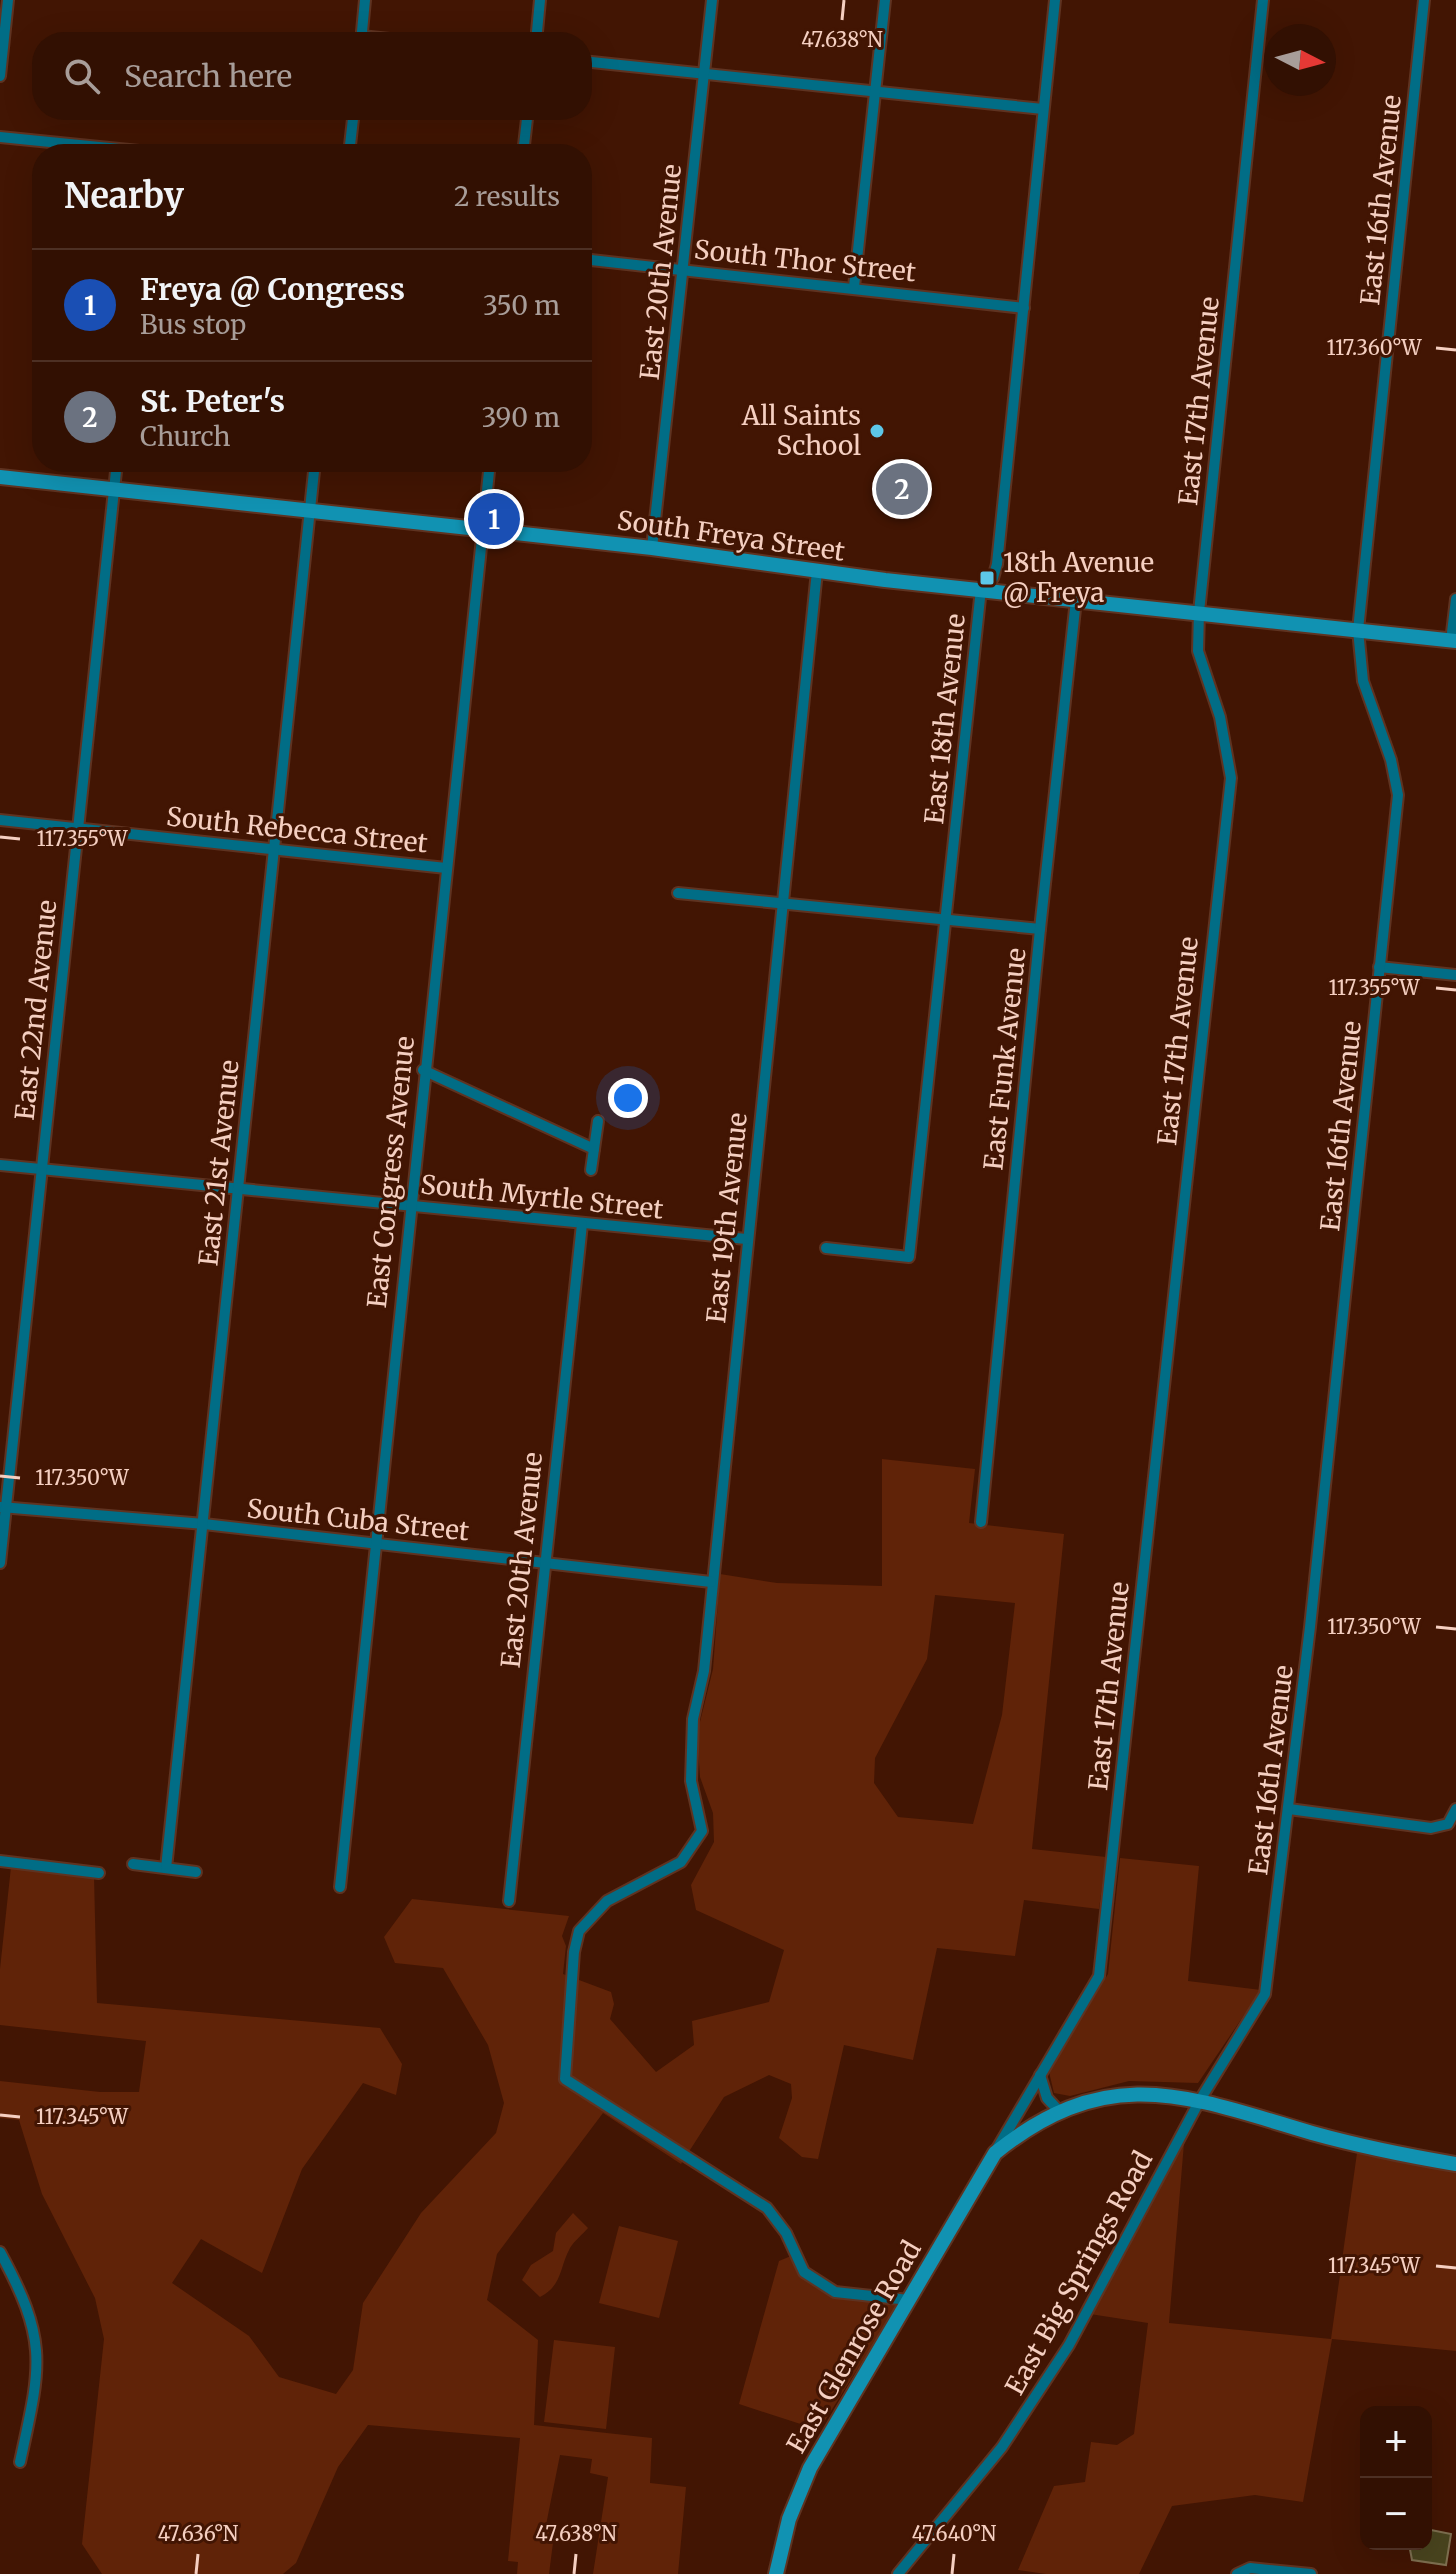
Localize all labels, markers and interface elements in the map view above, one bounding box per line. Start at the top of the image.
north arrow [1264,24,1336,96]
text: 47.638°N [801,27,883,52]
search box [32,32,592,120]
icon: search [60,54,104,98]
text: Search here [124,57,292,95]
street label: East 16th Avenue [1353,93,1408,307]
street label: East 20th Avenue [633,162,688,381]
text: Nearby [64,175,184,217]
text: 2 results [454,180,560,213]
street label: South Thor Street [693,232,918,289]
text: Freya @ Congress [140,270,405,308]
text: 1 [84,289,96,322]
text: 350 m [483,289,560,322]
street label: East 17th Avenue [1171,295,1226,507]
text: Bus stop [140,308,246,341]
text: 117.360°W [1327,335,1423,360]
text: St. Peter's [140,382,285,420]
place label: All Saints School [741,399,861,462]
text: 2 [82,401,98,434]
text: 390 m [481,401,560,434]
text: Church [140,420,231,453]
marker: All Saints School [868,422,886,440]
pin: 2 [876,459,928,519]
pin: 1 [468,489,520,549]
street label: South Freya Street [615,503,847,568]
place label: 18th Avenue @ Freya [1003,546,1154,609]
marker: 18th Avenue @ Freya [978,569,996,587]
street label: East 18th Avenue [917,612,972,826]
street label: South Rebecca Street [165,799,429,860]
text: 117.355°W [36,826,129,851]
street label: East 22nd Avenue [8,898,63,1122]
street label: East 17th Avenue [1150,935,1205,1147]
street label: East Funk Avenue [976,946,1033,1172]
text: 117.355°W [1328,975,1421,1000]
street label: East 16th Avenue [1313,1019,1368,1233]
street label: East Congress Avenue [360,1034,421,1309]
street label: East 21st Avenue [191,1058,246,1268]
your location [608,1078,648,1118]
street label: East 19th Avenue [699,1111,754,1325]
street label: South Myrtle Street [419,1167,665,1226]
street label: East 20th Avenue [494,1450,549,1669]
text: 117.350°W [35,1465,130,1490]
street label: South Cuba Street [245,1491,471,1548]
street label: East 17th Avenue [1081,1580,1136,1792]
text: 117.350°W [1327,1614,1422,1639]
street label: East 16th Avenue [1241,1663,1300,1877]
text: 117.345°W [36,2104,129,2129]
street label: East Big Springs Road [998,2145,1159,2400]
street label: East Glenrose Road [779,2234,928,2459]
text: 117.345°W [1328,2253,1421,2278]
map controls [1360,2406,1432,2550]
button: + [1360,2406,1432,2478]
button: − [1360,2478,1432,2550]
text: 47.636°N [158,2521,239,2546]
text: 47.638°N [535,2521,617,2546]
text: 47.640°N [912,2521,997,2546]

